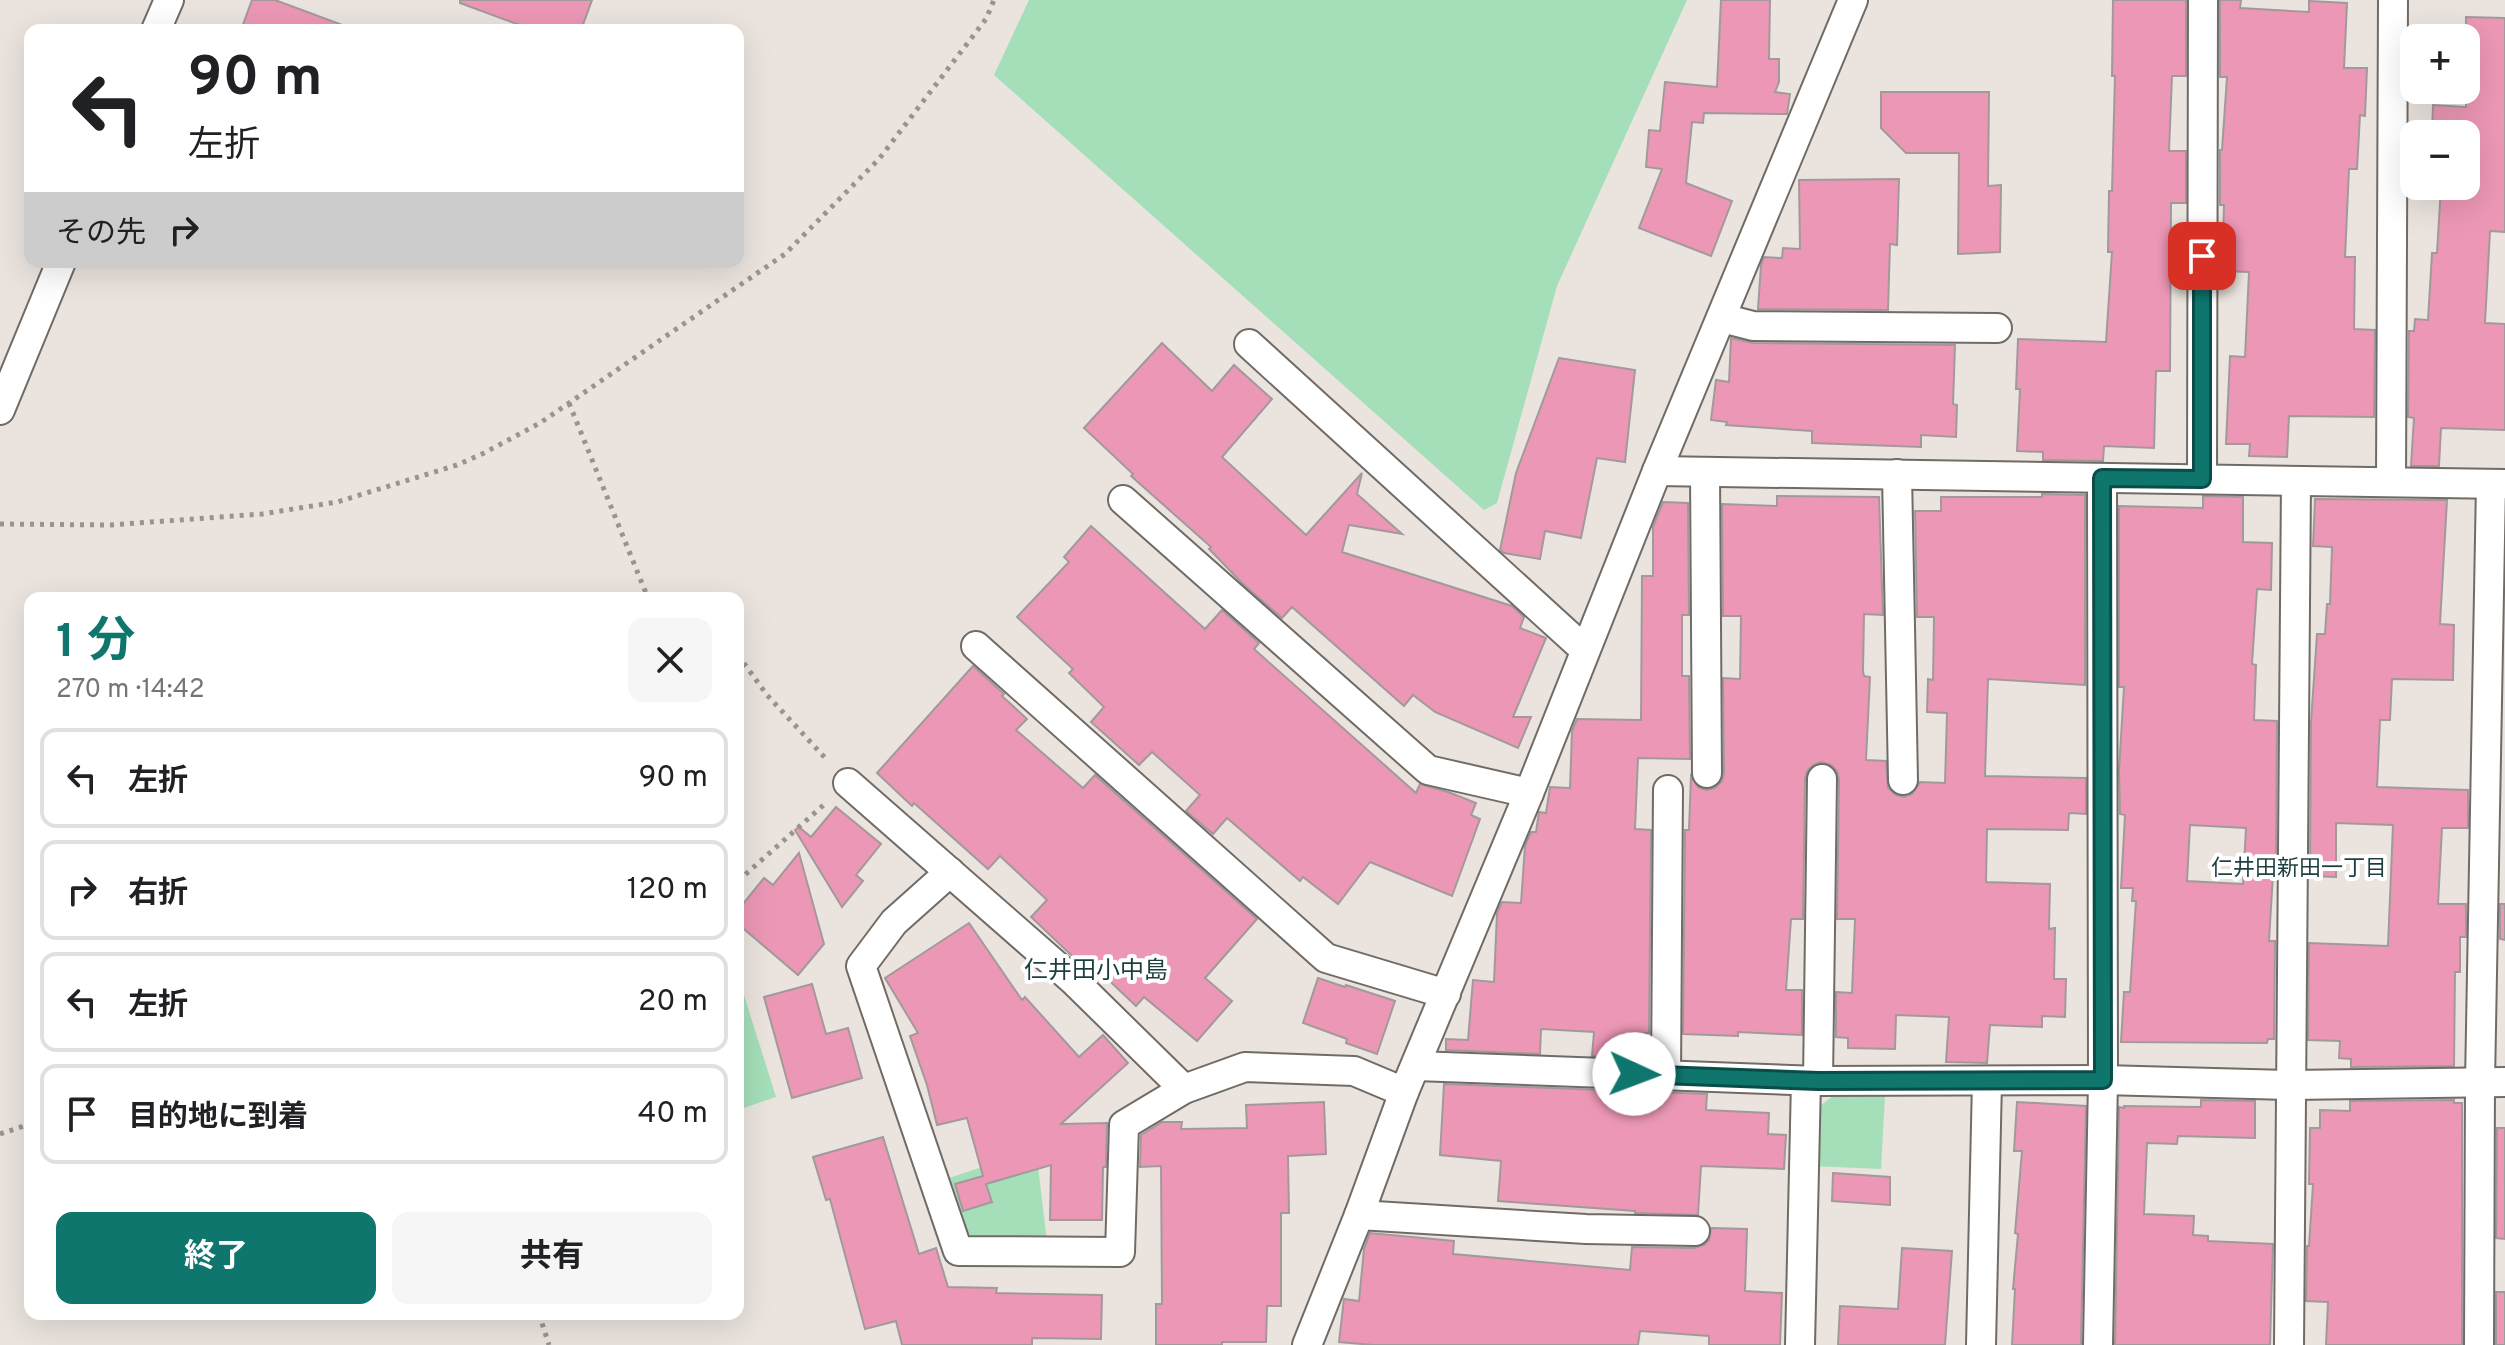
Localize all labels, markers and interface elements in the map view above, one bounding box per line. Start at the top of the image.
map controls [2400,24,2480,200]
button: + [2400,24,2480,104]
text: 90 m [188,45,323,115]
icon: left [56,56,160,160]
button: − [2400,120,2480,200]
text: 左折 [188,124,260,170]
icon: right [162,208,206,252]
text: その先 [56,216,146,253]
pin [2168,222,2236,290]
icon: arrive [2180,234,2224,278]
text: 1 分 [56,614,135,674]
button: close [628,618,712,702]
text: 270 m · 14:42 [56,674,205,707]
icon: left [60,756,104,800]
text: 90 m [639,760,708,797]
text: 左折 [128,764,188,801]
district label: 仁井田新田一丁目 [2211,856,2387,883]
icon: right [60,868,104,912]
text: 120 m [627,872,708,909]
text: 右折 [128,876,188,913]
district label: 仁井田小中島 [1024,957,1168,987]
icon: left [60,980,104,1024]
text: 20 m [638,984,708,1021]
text: 左折 [128,988,188,1025]
position arrow [1592,1032,1676,1116]
icon: arrive [60,1092,104,1136]
text: 40 m [638,1096,708,1133]
text: 目的地に到着 [128,1100,308,1137]
button: 終了 [56,1212,376,1304]
button: 共有 [392,1212,712,1304]

